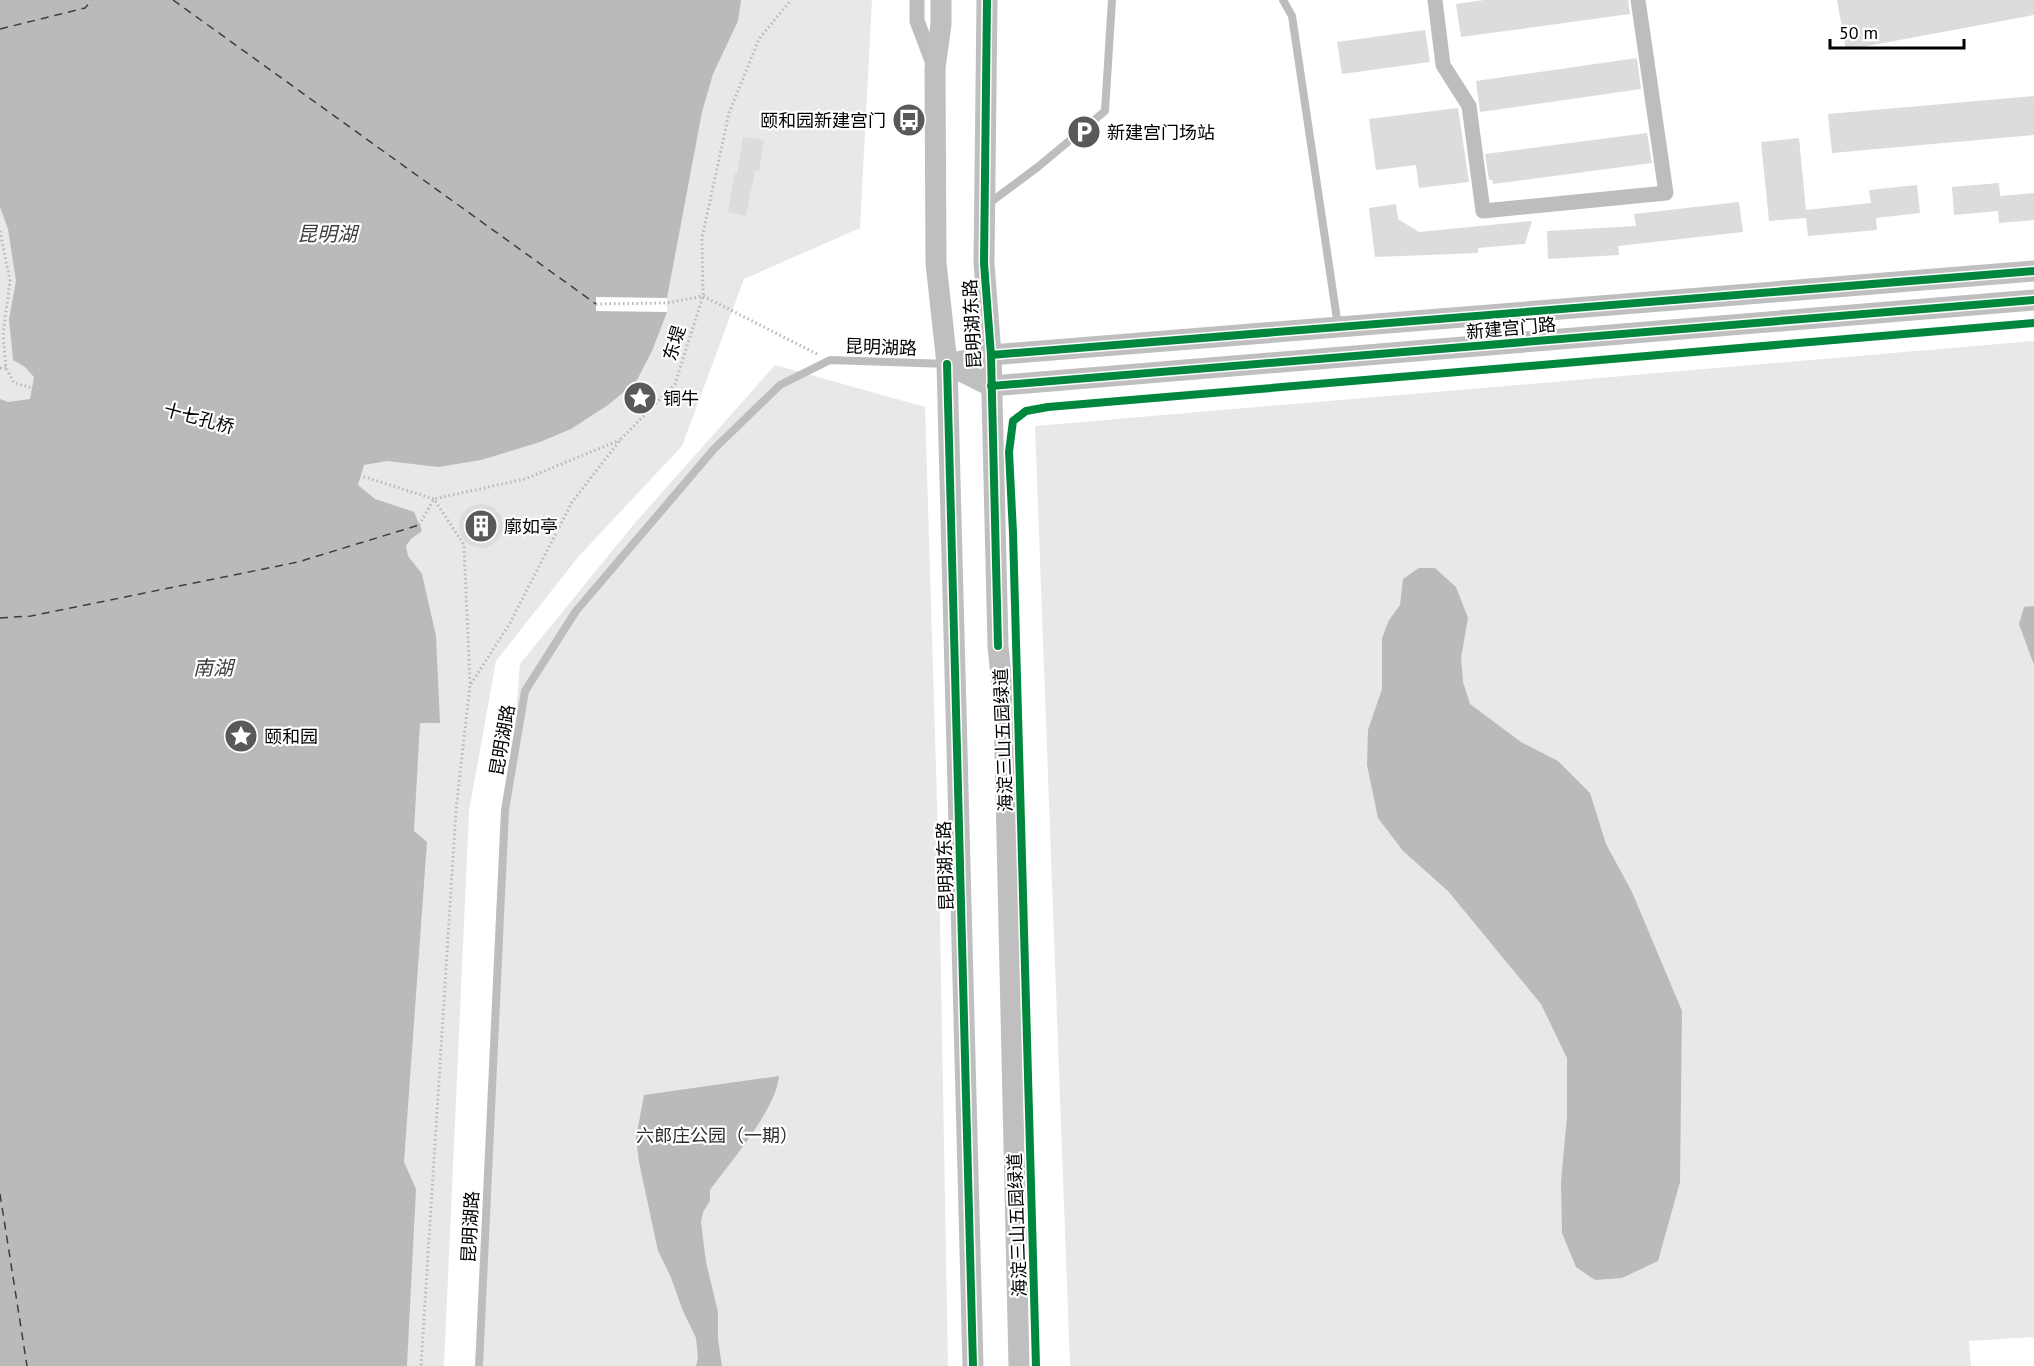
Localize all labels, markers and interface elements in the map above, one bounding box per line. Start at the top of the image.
scale bar [1830,12,1964,50]
text: 50 m [1839,21,1878,44]
bus stop icon: 颐和园新建宫门 [891,102,927,138]
place label: 颐和园新建宫门 [760,109,886,132]
parking icon: 新建宫门场站 [1066,114,1102,150]
place label: 新建宫门场站 [1107,121,1215,144]
water label: 昆明湖 [297,221,360,247]
street label: 昆明湖东路 [958,278,986,370]
street label: 新建宫门路 [1465,313,1557,343]
street label: 东堤 [658,322,690,364]
street label: 昆明湖路 [845,334,917,360]
place icon: 铜牛 [622,380,658,416]
place label: 铜牛 [663,387,699,410]
street label: 十七孔桥 [161,398,237,438]
building icon: 廓如亭 [463,508,499,544]
place label: 廓如亭 [504,515,558,538]
water label: 南湖 [193,655,236,681]
street label: 海淀三山五园绿道 [989,668,1017,812]
street label: 昆明湖路 [484,703,520,777]
place icon: 颐和园 [223,718,259,754]
place label: 颐和园 [264,725,318,748]
street label: 昆明湖东路 [932,821,958,911]
park label: 六郎庄公园（一期） [636,1124,798,1147]
street label: 海淀三山五园绿道 [1003,1153,1031,1297]
street label: 昆明湖路 [457,1190,483,1264]

